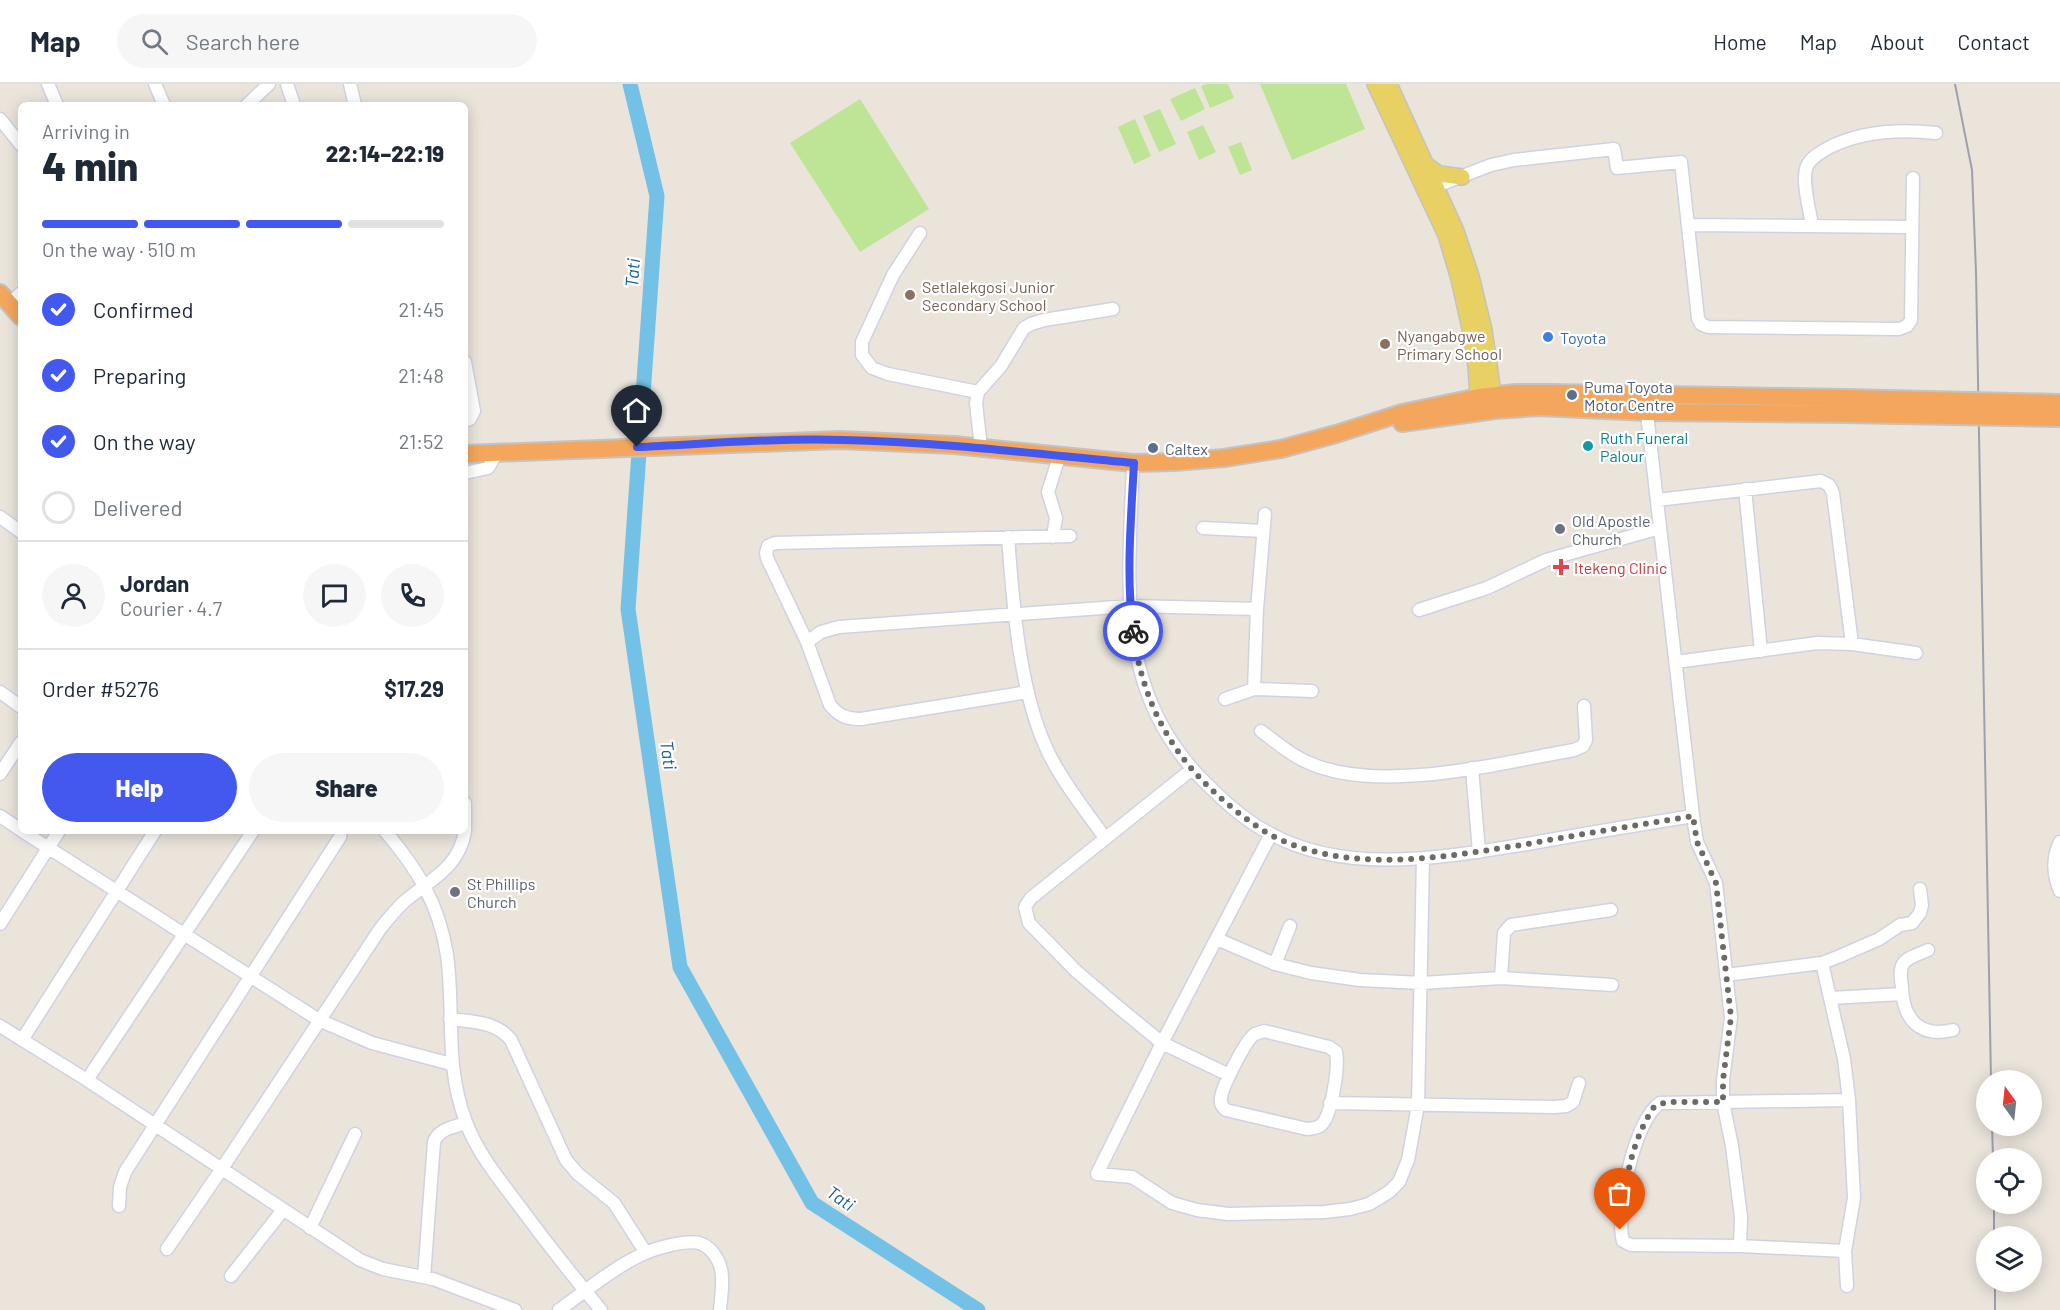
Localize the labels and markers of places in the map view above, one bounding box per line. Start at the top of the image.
place label: Setlalekgosi Junior Secondary School [922,277,1055,314]
marker: Setlalekgosi Junior Secondary School [903,288,917,302]
place label: Nyangabgwe Primary School [1397,326,1502,363]
place label: Toyota [1560,328,1606,347]
marker: Toyota [1541,330,1555,344]
marker: Nyangabgwe Primary School [1378,337,1392,351]
place label: Puma Toyota Motor Centre [1584,377,1674,414]
pin [611,385,662,447]
marker: Puma Toyota Motor Centre [1565,388,1579,402]
place label: Ruth Funeral Palour [1600,428,1688,465]
place label: Caltex [1165,439,1208,458]
marker: Ruth Funeral Palour [1581,439,1595,453]
marker: Caltex [1146,441,1160,455]
place label: Old Apostle Church [1572,511,1650,548]
marker: Old Apostle Church [1553,522,1567,536]
marker: Itekeng Clinic [1552,558,1570,576]
place label: Itekeng Clinic [1574,558,1667,577]
place label: St Phillips Church [467,874,536,911]
marker: St Phillips Church [448,885,462,899]
pin [1594,1168,1645,1230]

